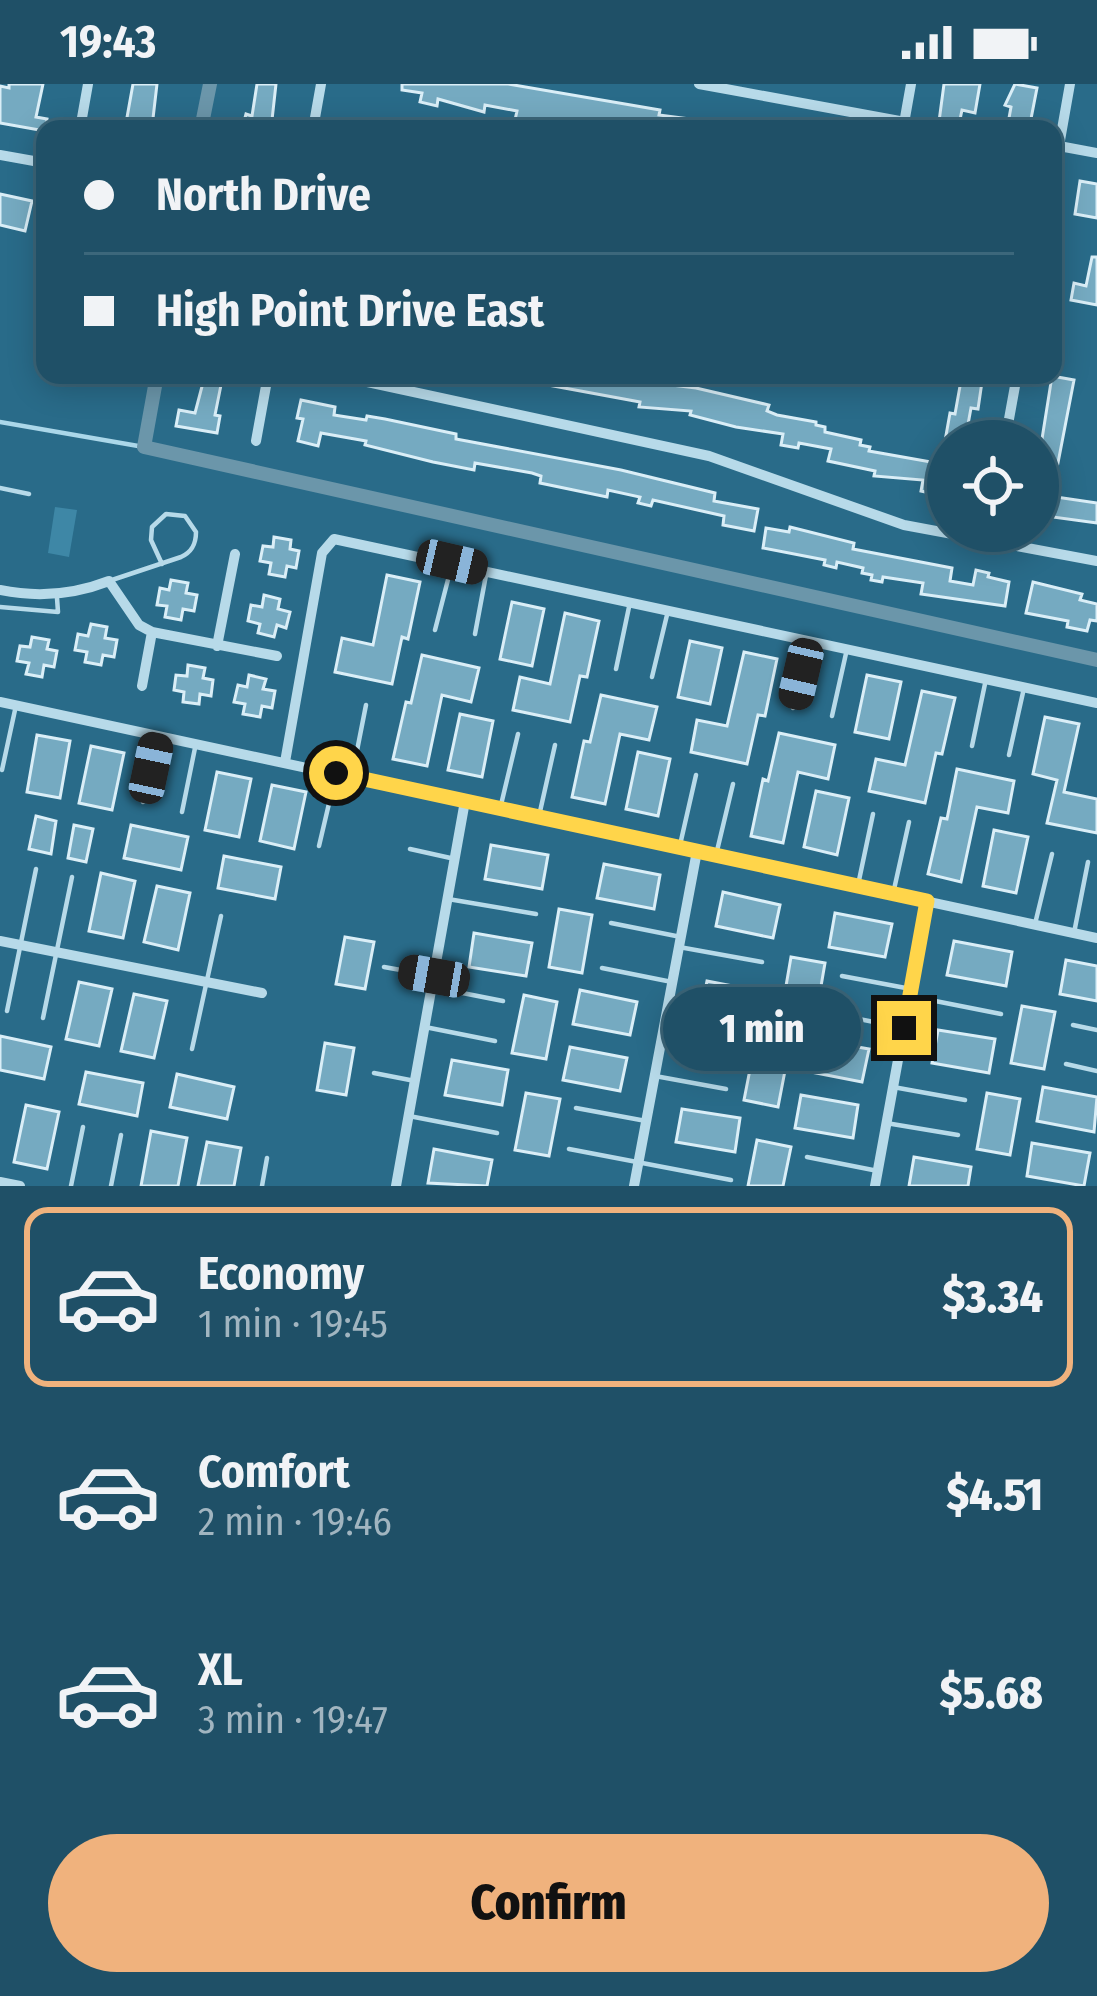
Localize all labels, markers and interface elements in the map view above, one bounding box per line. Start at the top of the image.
text: 19:43 [60,15,156,69]
text: North Drive [156,168,371,222]
text: High Point Drive East [156,284,544,338]
map controls [927,420,1059,552]
button: locate [927,420,1059,552]
car [413,536,491,588]
car [775,635,827,713]
car [126,729,176,807]
route start [309,746,363,800]
car [395,952,473,1000]
callout: 1 min [664,986,862,1070]
route end [877,1001,931,1055]
text: 1 min [720,1006,804,1052]
icon: car [54,1243,162,1351]
text: Economy [198,1247,364,1301]
text: $3.34 [942,1270,1043,1324]
text: 1 min · 19:45 [198,1301,388,1347]
icon: car [54,1441,162,1549]
text: Comfort [198,1445,350,1499]
text: $4.51 [946,1468,1043,1522]
text: 2 min · 19:46 [198,1499,392,1545]
icon: car [54,1639,162,1747]
text: XL [198,1643,243,1697]
text: $5.68 [940,1666,1043,1720]
text: 3 min · 19:47 [198,1697,388,1743]
button: Confirm [48,1834,1049,1972]

